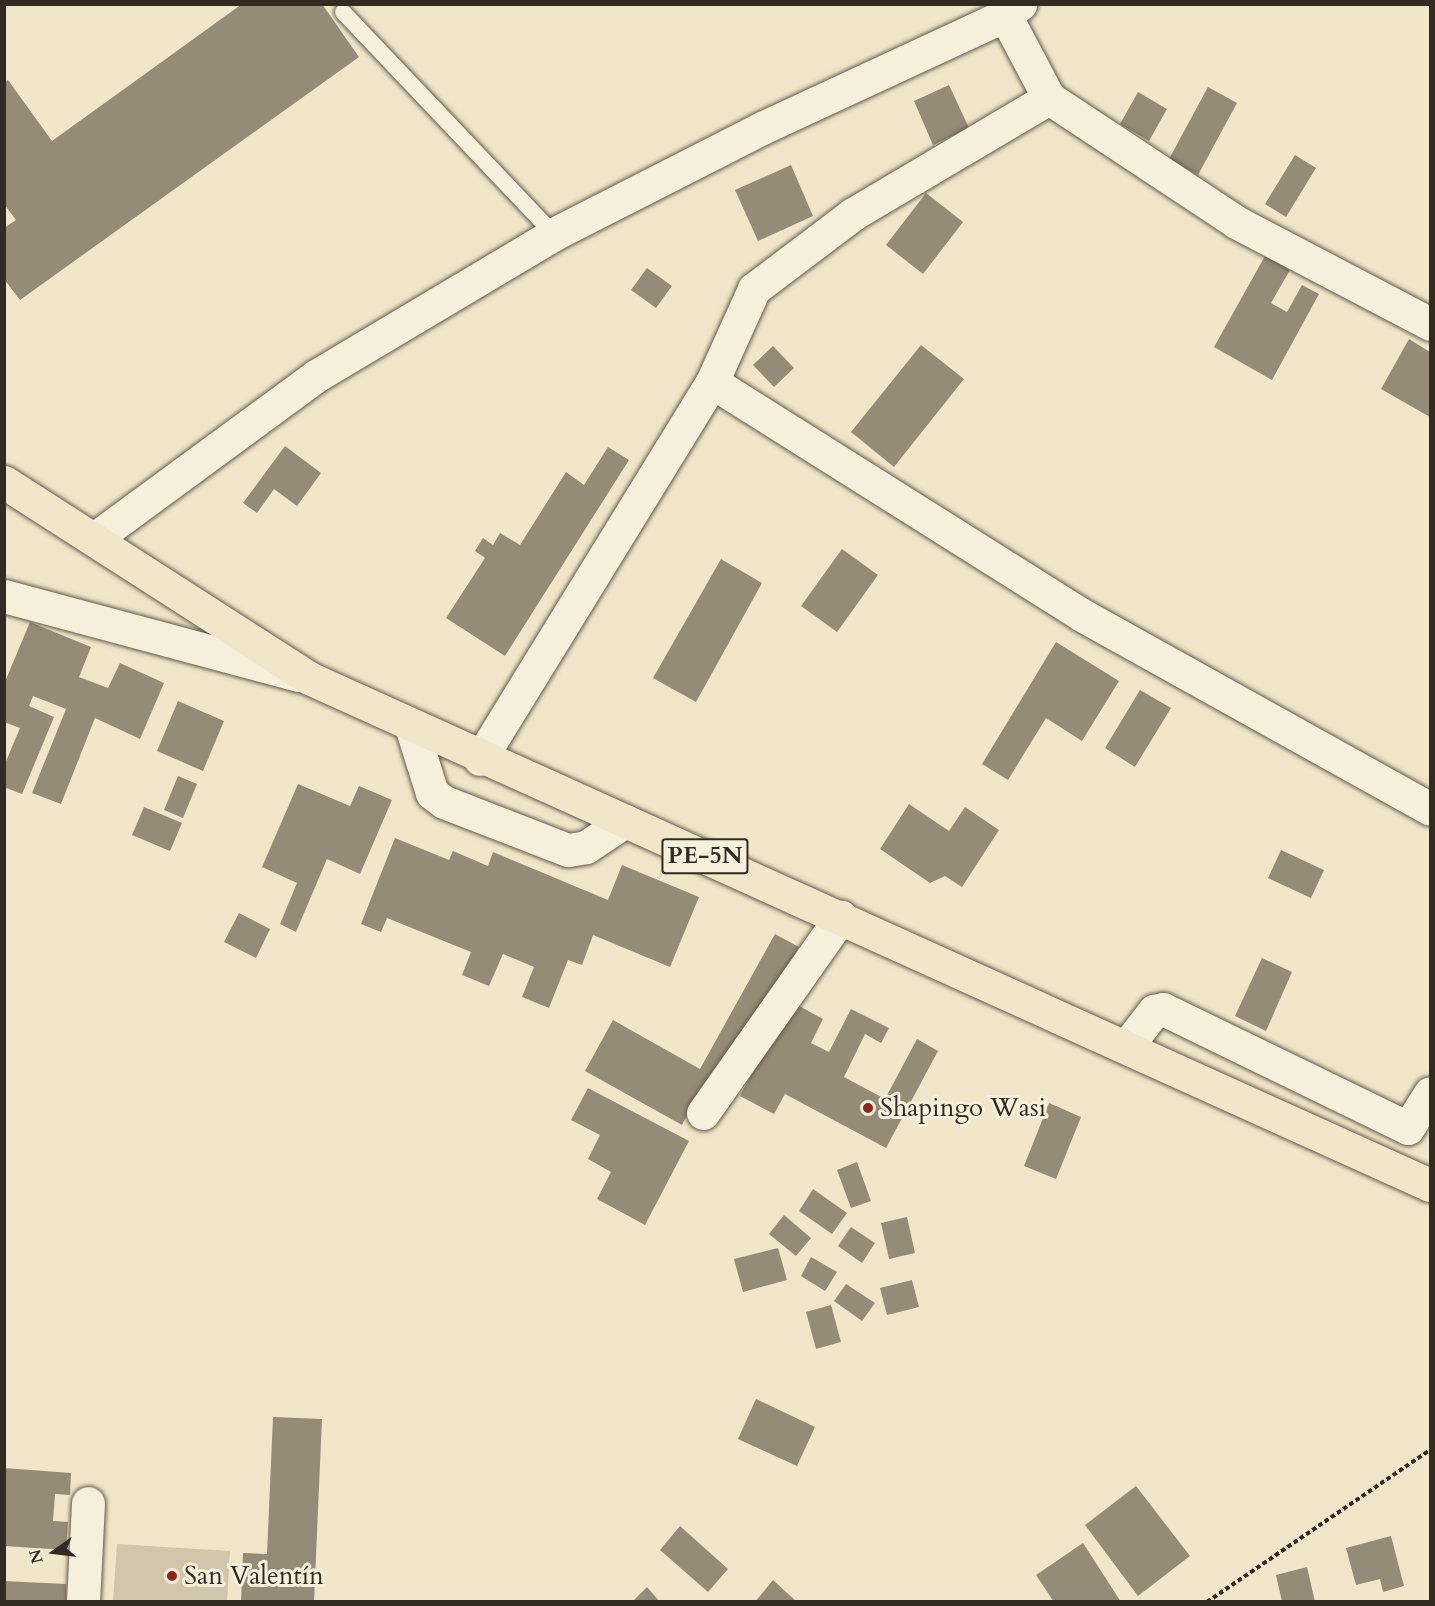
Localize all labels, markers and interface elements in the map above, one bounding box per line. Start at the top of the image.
road number: PE-5N [660,835,750,877]
place label: Shapingo Wasi [880,1092,1046,1124]
marker: Shapingo Wasi [861,1101,875,1115]
north arrow [24,1522,84,1582]
text: N [24,1547,49,1566]
place label: San Valentín [184,1560,324,1592]
marker: San Valentín [165,1569,179,1583]

